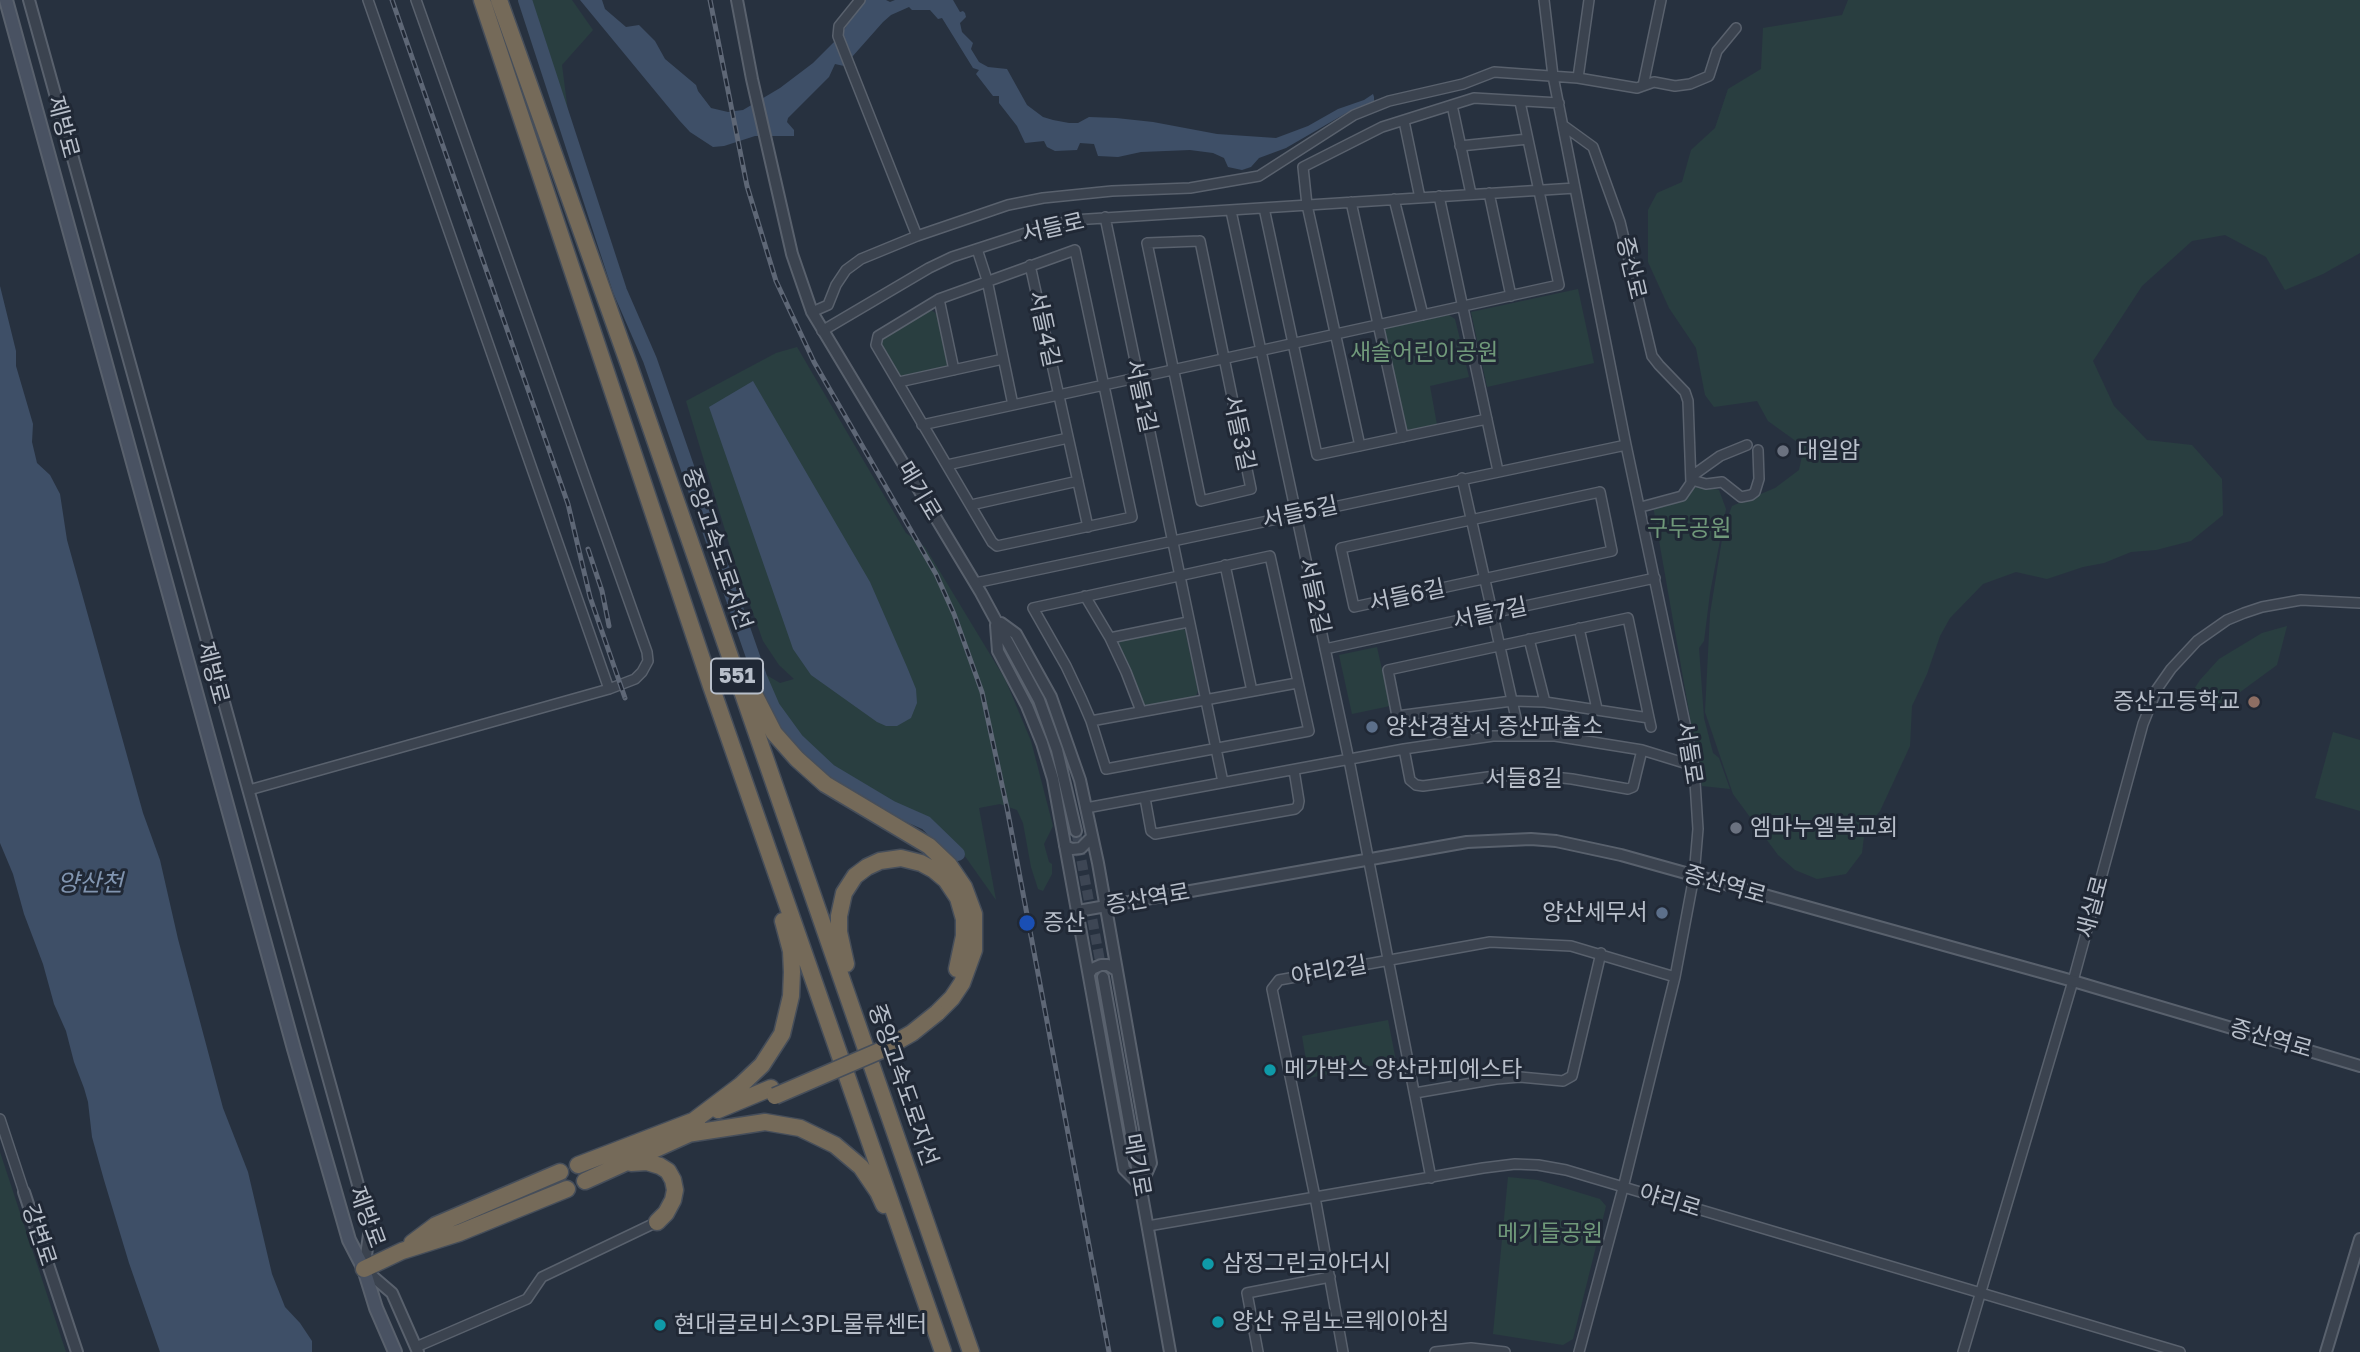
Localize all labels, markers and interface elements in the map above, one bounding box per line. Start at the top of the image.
street label: 제방로 [41,93,85,161]
street label: 서들로 [1019,207,1087,249]
street label: 증산로 [1610,234,1652,302]
street label: 서들4길 [1022,288,1066,370]
park label: 새솔어린이공원 [1350,339,1498,367]
street label: 서들1길 [1120,357,1162,435]
street label: 서들3길 [1218,393,1260,473]
place label: 대일암 [1797,437,1860,465]
marker: 대일암 [1775,443,1791,459]
street label: 메기로 [891,457,947,525]
street label: 중앙고속도로지선 [676,464,758,634]
street label: 서들5길 [1260,492,1340,534]
park label: 구두공원 [1647,515,1731,543]
street label: 서들2길 [1293,556,1335,636]
street label: 서들6길 [1366,574,1448,618]
street label: 서들7길 [1450,593,1530,635]
street label: 제방로 [191,639,235,707]
road number: 551 [711,658,763,694]
place label: 증산고등학교 [2113,688,2240,716]
marker: 증산고등학교 [2246,694,2262,710]
place label: 양산경찰서 증산파출소 [1386,713,1603,741]
marker: 양산경찰서 증산파출소 [1364,719,1380,735]
street label: 서들로 [1670,719,1708,787]
street label: 서들8길 [1485,765,1563,793]
place label: 엠마누엘북교회 [1750,814,1898,842]
marker: 엠마누엘북교회 [1728,820,1744,836]
street label: 증산역로 [1681,860,1769,910]
water label: 양산천 [57,869,123,897]
street label: 새실로 [2071,873,2115,941]
street label: 증산역로 [1104,878,1192,920]
place label: 양산세무서 [1542,899,1648,927]
marker: 양산세무서 [1654,905,1670,921]
place label: 증산 [1043,909,1085,937]
marker: 증산 [1017,913,1037,933]
street label: 야리2길 [1289,951,1369,991]
street label: 중앙고속도로지선 [862,1000,944,1170]
street label: 증산역로 [2227,1014,2315,1064]
place label: 메가박스 양산라피에스타 [1284,1056,1523,1084]
marker: 메가박스 양산라피에스타 [1262,1062,1278,1078]
street label: 메기로 [1118,1131,1156,1199]
street label: 야리로 [1636,1179,1704,1223]
street label: 제방로 [343,1182,391,1252]
street label: 강변로 [16,1201,62,1269]
park label: 메기들공원 [1497,1220,1603,1248]
place label: 삼정그린코아더시 [1222,1250,1391,1278]
marker: 삼정그린코아더시 [1200,1256,1216,1272]
place label: 양산 유림노르웨이아침 [1232,1308,1449,1336]
place label: 현대글로비스3PL물류센터 [674,1311,927,1339]
marker: 양산 유림노르웨이아침 [1210,1314,1226,1330]
marker: 현대글로비스3PL물류센터 [652,1317,668,1333]

